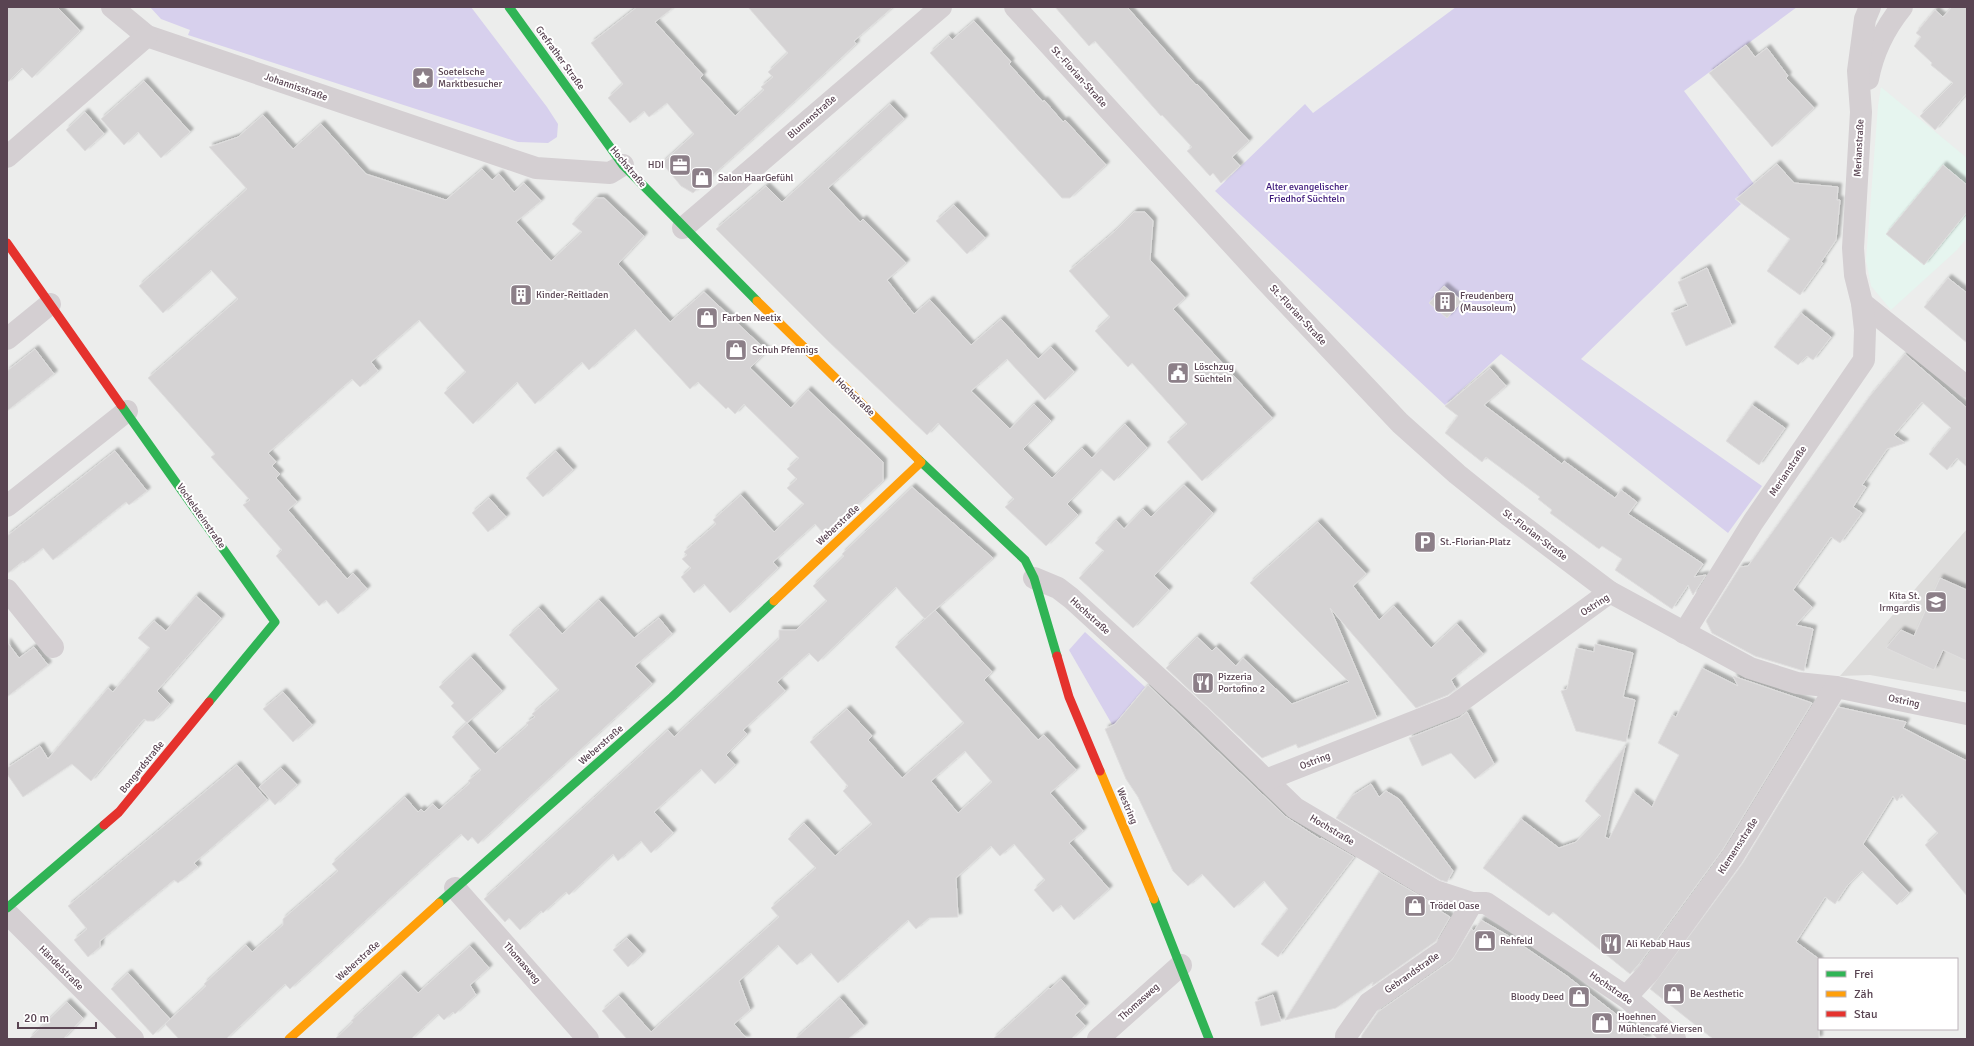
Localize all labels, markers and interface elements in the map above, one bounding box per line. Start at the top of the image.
street label: Grefrather Straße [533,24,587,92]
street label: St.-Florian-Straße [1048,44,1110,110]
place icon: Soetelsche Marktbesucher [410,65,436,91]
place label: Soetelsche Marktbesucher [438,66,503,90]
street label: Johannisstraße [263,71,329,103]
street label: Blumenstraße [785,93,839,141]
street label: Merianstraße [1851,119,1867,177]
street label: Hochstraße [607,144,649,190]
office icon: HDI [667,152,693,178]
place label: HDI [648,159,664,171]
shop icon: Salon HaarGefühl [689,165,715,191]
place label: Salon HaarGefühl [718,172,794,184]
park label: Alter evangelischer Friedhof Süchteln [1266,181,1348,205]
building icon: Kinder-Reitladen [508,282,534,308]
street label: St.-Florian-Straße [1267,282,1329,348]
place label: Kinder-Reitladen [536,289,608,301]
building icon: Freudenberg (Mausoleum) [1432,289,1458,315]
place label: Freudenberg (Mausoleum) [1460,290,1516,314]
shop icon: Farben Neetix [694,305,720,331]
place label: Farben Neetix [722,312,782,324]
shop icon: Schuh Pfennigs [723,337,749,363]
place label: Schuh Pfennigs [752,344,819,356]
public building icon: Löschzug Süchteln [1165,360,1191,386]
place label: Löschzug Süchteln [1194,361,1234,385]
street label: Hochstraße [833,375,877,419]
street label: Merianstraße [1767,444,1809,498]
street label: Vockelsteinstraße [174,481,228,551]
street label: Weberstraße [814,502,862,548]
street label: St.-Florian-Straße [1500,507,1570,563]
parking icon: St.-Florian-Platz [1412,529,1438,555]
place label: St.-Florian-Platz [1440,536,1511,548]
school or university icon: Kita St. Irmgardis [1923,589,1949,615]
place label: Kita St. Irmgardis [1879,590,1921,614]
street label: Ostring [1578,591,1612,619]
street label: Hochstraße [1067,595,1113,637]
restaurant icon: Pizzeria Portofino 2 [1190,670,1216,696]
place label: Pizzeria Portofino 2 [1218,671,1265,695]
street label: Ostring [1887,692,1921,710]
street label: Weberstraße [576,722,626,768]
street label: Bongardstraße [117,738,167,796]
street label: Ostring [1298,750,1332,772]
street label: Westring [1114,786,1140,826]
street label: Hochstraße [1308,812,1356,848]
street label: Klemensstraße [1715,816,1761,876]
shop icon: Trödel Oase [1402,893,1428,919]
place label: Trödel Oase [1430,900,1479,912]
shop icon: Rehfeld [1472,928,1498,954]
restaurant icon: Ali Kebab Haus [1598,931,1624,957]
place label: Rehfeld [1500,935,1533,947]
street label: Weberstraße [334,938,382,984]
place label: Ali Kebab Haus [1626,938,1691,950]
street label: Thomasweg [501,940,543,986]
street label: Händelstraße [36,943,86,993]
street label: Gebrandstraße [1382,950,1442,996]
legend [1818,958,1958,1030]
text: Frei [1854,967,1873,982]
street label: Hochstraße [1587,969,1635,1007]
street label: Thomasweg [1116,981,1162,1023]
shop icon: Be Aesthetic [1661,981,1687,1007]
shop icon: Bloody Deed [1566,984,1592,1010]
text: Zäh [1854,987,1873,1002]
place label: Be Aesthetic [1690,988,1744,1000]
place label: Bloody Deed [1511,991,1564,1003]
scale bar [18,1004,96,1030]
text: Stau [1854,1007,1878,1022]
shop icon: Hoehnen Mühlencafé Viersen [1589,1010,1615,1036]
text: 20 m [24,1011,49,1026]
place label: Hoehnen Mühlencafé Viersen [1618,1011,1703,1035]

